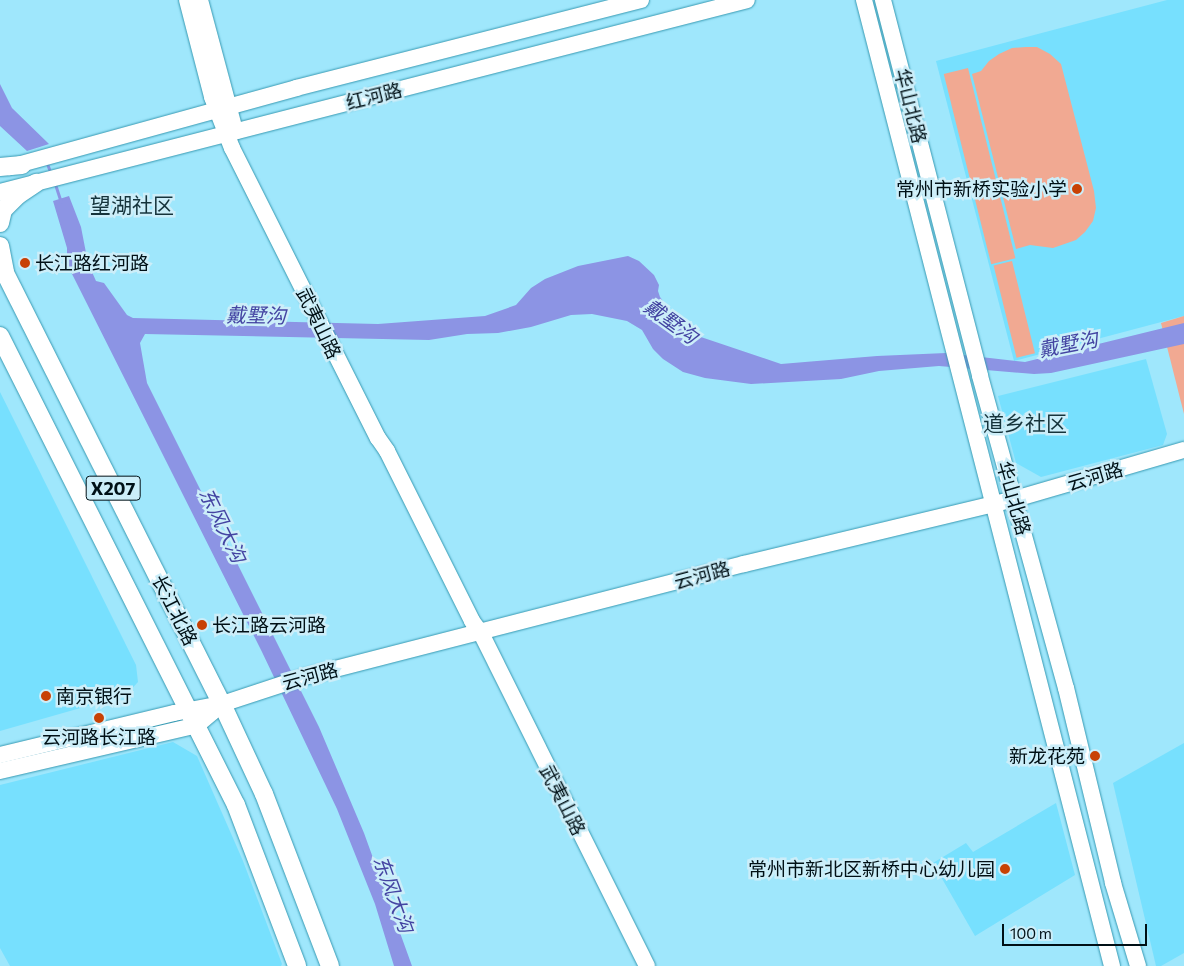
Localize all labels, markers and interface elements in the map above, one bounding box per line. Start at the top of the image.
street label: 华山北路 [891,66,931,146]
street label: 红河路 [344,78,404,114]
place label: 常州市新桥实验小学 [896,178,1067,200]
marker: 常州市新桥实验小学 [1071,183,1083,195]
district label: 望湖社区 [90,192,174,218]
place label: 长江路红河路 [35,252,149,274]
marker: 长江路红河路 [19,257,31,269]
street label: 武夷山路 [292,284,346,362]
water label: 戴墅沟 [640,294,702,348]
water label: 戴墅沟 [226,302,286,328]
water label: 戴墅沟 [1036,326,1100,362]
district label: 道乡社区 [983,410,1067,436]
street label: 云河路 [1064,457,1126,495]
street label: 华山北路 [993,458,1035,538]
road number: X207 [86,472,140,503]
water label: 东风大沟 [195,484,251,566]
street label: 云河路 [672,557,732,593]
street label: 长江北路 [148,571,202,649]
place label: 长江路云河路 [212,614,326,636]
marker: 长江路云河路 [196,619,208,631]
street label: 云河路 [280,658,340,694]
place label: 南京银行 [56,685,132,707]
marker: 南京银行 [40,690,52,702]
marker: 云河路长江路 [93,712,105,724]
place label: 云河路长江路 [42,726,156,748]
place label: 新龙花苑 [1009,745,1085,767]
marker: 新龙花苑 [1089,750,1101,762]
street label: 武夷山路 [536,761,590,839]
water label: 东风大沟 [369,852,419,936]
place label: 常州市新北区新桥中心幼儿园 [748,858,995,880]
marker: 常州市新北区新桥中心幼儿园 [999,863,1011,875]
scale bar [1004,914,1149,946]
text: 100 m [1010,924,1052,942]

